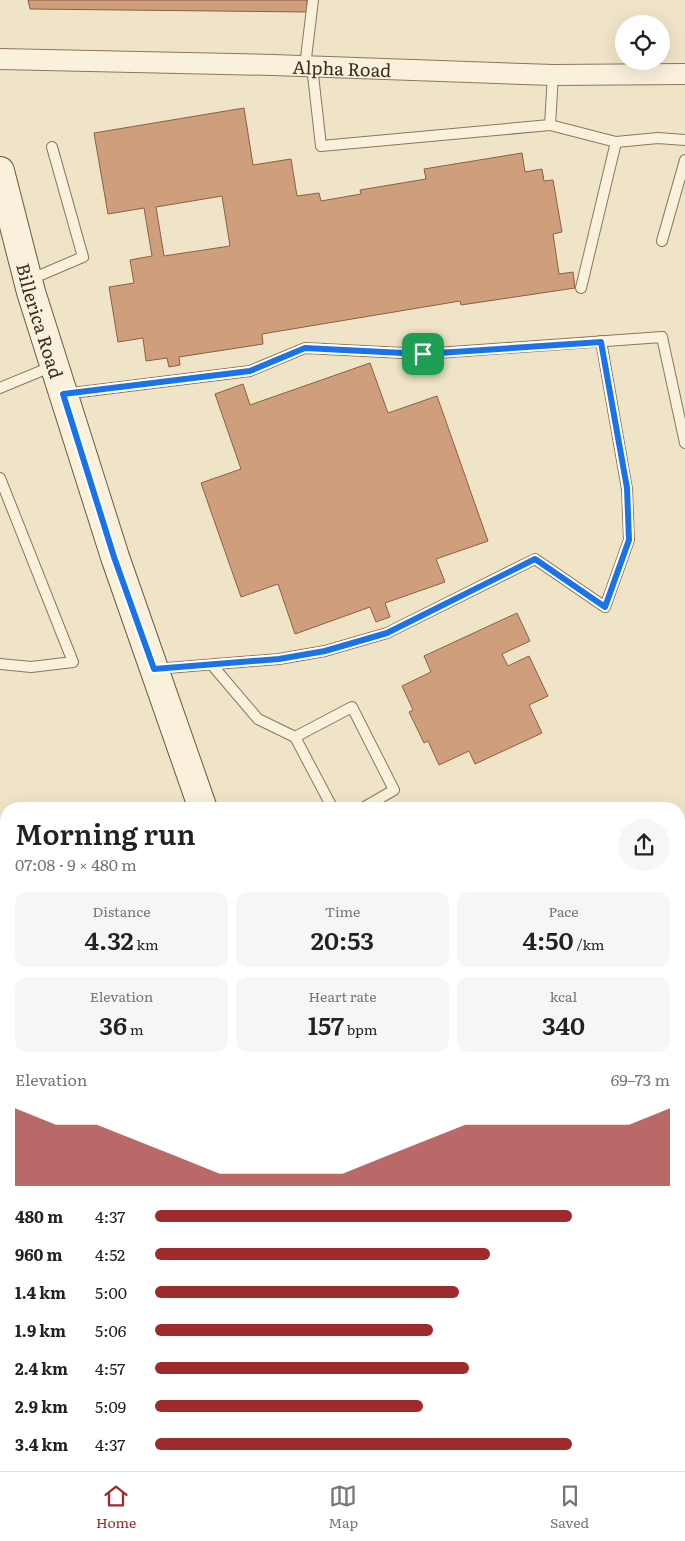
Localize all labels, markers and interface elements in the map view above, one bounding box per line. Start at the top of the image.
map controls [615,15,670,70]
button: locate [615,15,670,70]
street label: Alpha Road [292,52,392,83]
street label: Billerica Road [11,260,71,382]
pin [402,333,444,375]
icon: arrive [409,340,437,368]
text: Morning run [15,812,196,854]
button: share [618,819,670,871]
text: 07:08 · 9 × 480 m [15,852,137,876]
text: Distance [93,901,150,921]
text: Time [325,901,360,921]
text: Pace [548,901,579,921]
text: 4.32 [84,921,134,958]
text: 20:53 [311,921,374,958]
text: 4:50 [523,921,574,958]
text: km [134,934,159,954]
text: /km [574,934,604,954]
text: Elevation [90,986,153,1006]
text: Heart rate [309,986,376,1006]
text: kcal [550,986,577,1006]
text: 36 [99,1006,127,1043]
text: 157 [308,1006,344,1043]
text: 340 [542,1006,585,1043]
text: m [127,1019,144,1039]
text: bpm [344,1019,377,1039]
text: Elevation [15,1067,87,1091]
text: 69–73 m [611,1067,670,1091]
text: 480 m [15,1204,63,1228]
text: 4:37 [95,1204,125,1228]
text: 960 m [15,1242,63,1266]
text: 4:52 [95,1242,125,1266]
text: 1.4 km [15,1280,66,1304]
text: 5:00 [95,1280,127,1304]
text: 1.9 km [15,1318,66,1342]
text: 5:06 [95,1318,126,1342]
text: 2.4 km [15,1356,68,1380]
text: 4:57 [95,1356,125,1380]
text: 2.9 km [15,1394,68,1418]
text: 5:09 [95,1394,126,1418]
text: 3.4 km [15,1432,68,1456]
text: 4:37 [95,1432,125,1456]
tab: Home [96,1482,136,1532]
tab: Map [328,1482,358,1532]
tab: Saved [550,1482,589,1532]

